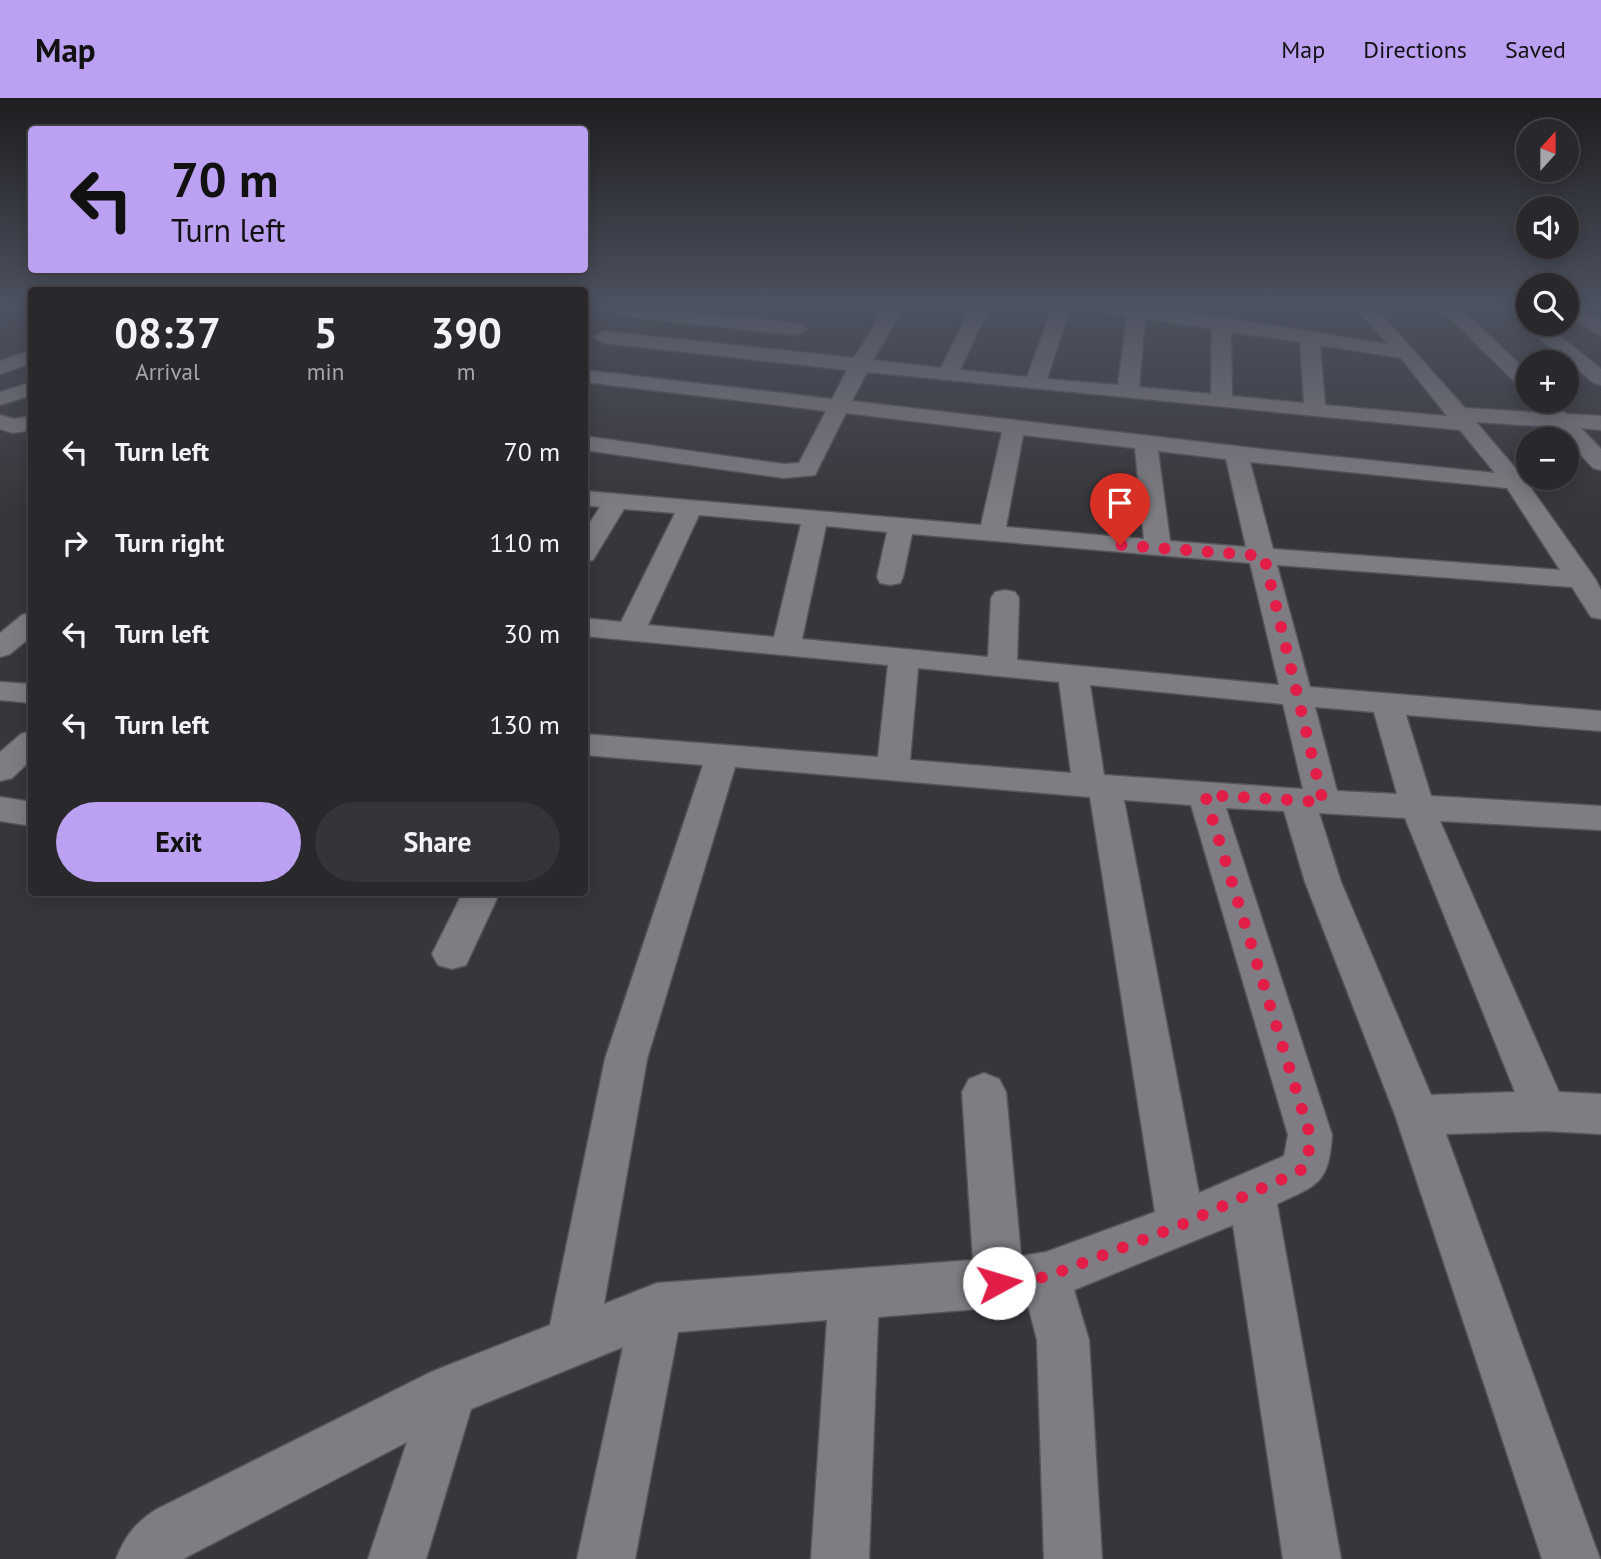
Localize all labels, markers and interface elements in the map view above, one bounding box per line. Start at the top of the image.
text: Map [35,28,96,71]
text: Map [1281,34,1325,65]
text: Directions [1363,34,1467,65]
text: Saved [1505,34,1566,65]
north arrow [1516,119,1578,182]
map controls [1516,119,1579,490]
text: 70 m [171,147,278,211]
icon: left [56,154,147,245]
button: sound [1516,196,1579,259]
text: Turn left [171,209,286,251]
button: search [1516,273,1579,336]
text: 08:37 [114,305,221,360]
text: 5 [314,305,337,360]
text: 390 [430,305,502,360]
button: + [1516,350,1579,413]
text: Arrival [135,357,200,386]
text: min [307,357,344,386]
text: m [457,357,475,386]
button: − [1516,427,1579,490]
icon: left [56,433,94,471]
text: Turn left [115,435,209,468]
text: 70 m [504,435,560,468]
pin [1090,473,1150,545]
icon: arrive [1101,484,1139,522]
icon: right [56,524,94,562]
text: Turn right [115,526,224,559]
text: 110 m [489,526,560,559]
icon: left [56,615,94,653]
text: Turn left [115,617,209,650]
text: 30 m [504,617,560,650]
icon: left [56,706,94,744]
text: Turn left [115,708,209,741]
text: 130 m [489,708,560,741]
button: Exit [56,802,301,882]
button: Share [315,802,560,882]
position arrow [962,1246,1036,1320]

